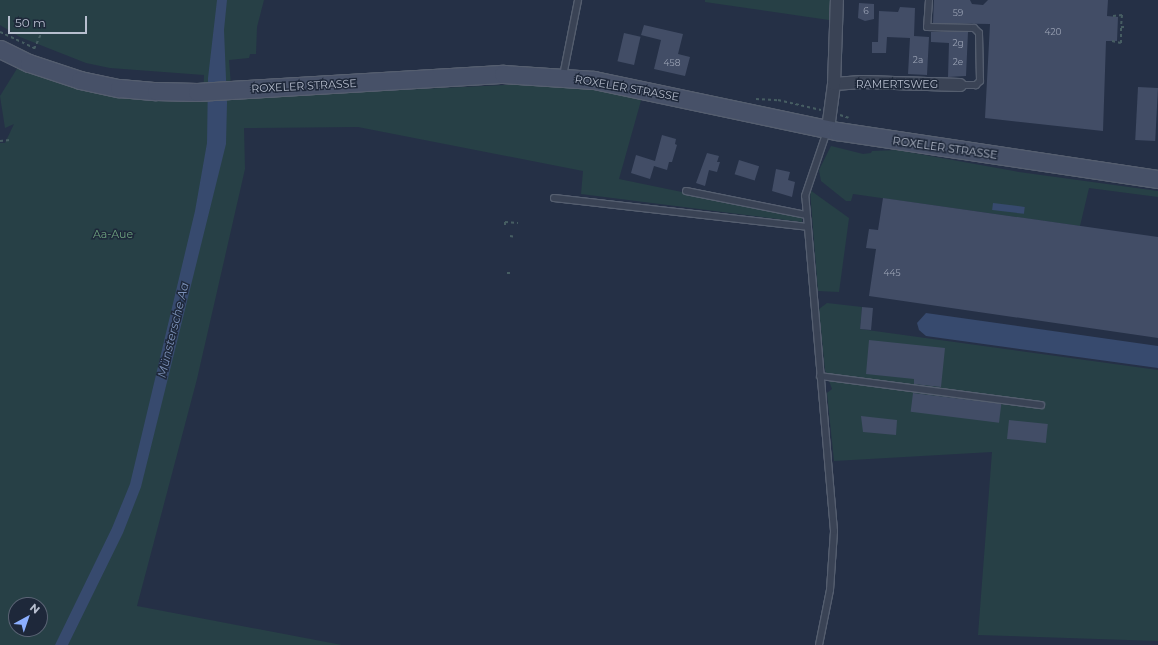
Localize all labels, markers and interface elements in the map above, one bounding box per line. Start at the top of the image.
house number: 6 [863,6,869,16]
scale bar [10,8,89,34]
house number: 59 [953,8,963,18]
text: 50 m [15,15,46,30]
house number: 420 [1045,27,1061,37]
house number: 2g [952,38,964,48]
house number: 2a [913,55,923,65]
house number: 2e [953,57,963,67]
house number: 458 [664,58,680,68]
street label: ROXELER STRASSE [574,72,680,104]
street label: ROXELER STRASSE [251,77,357,95]
street label: RAMERTSWEG [856,77,938,91]
street label: ROXELER STRASSE [892,134,998,162]
park label: Aa-Aue [93,227,133,241]
house number: 445 [884,268,900,278]
water label: Münstersche Aa [154,281,192,379]
north arrow [8,597,48,637]
text: N [27,600,43,617]

